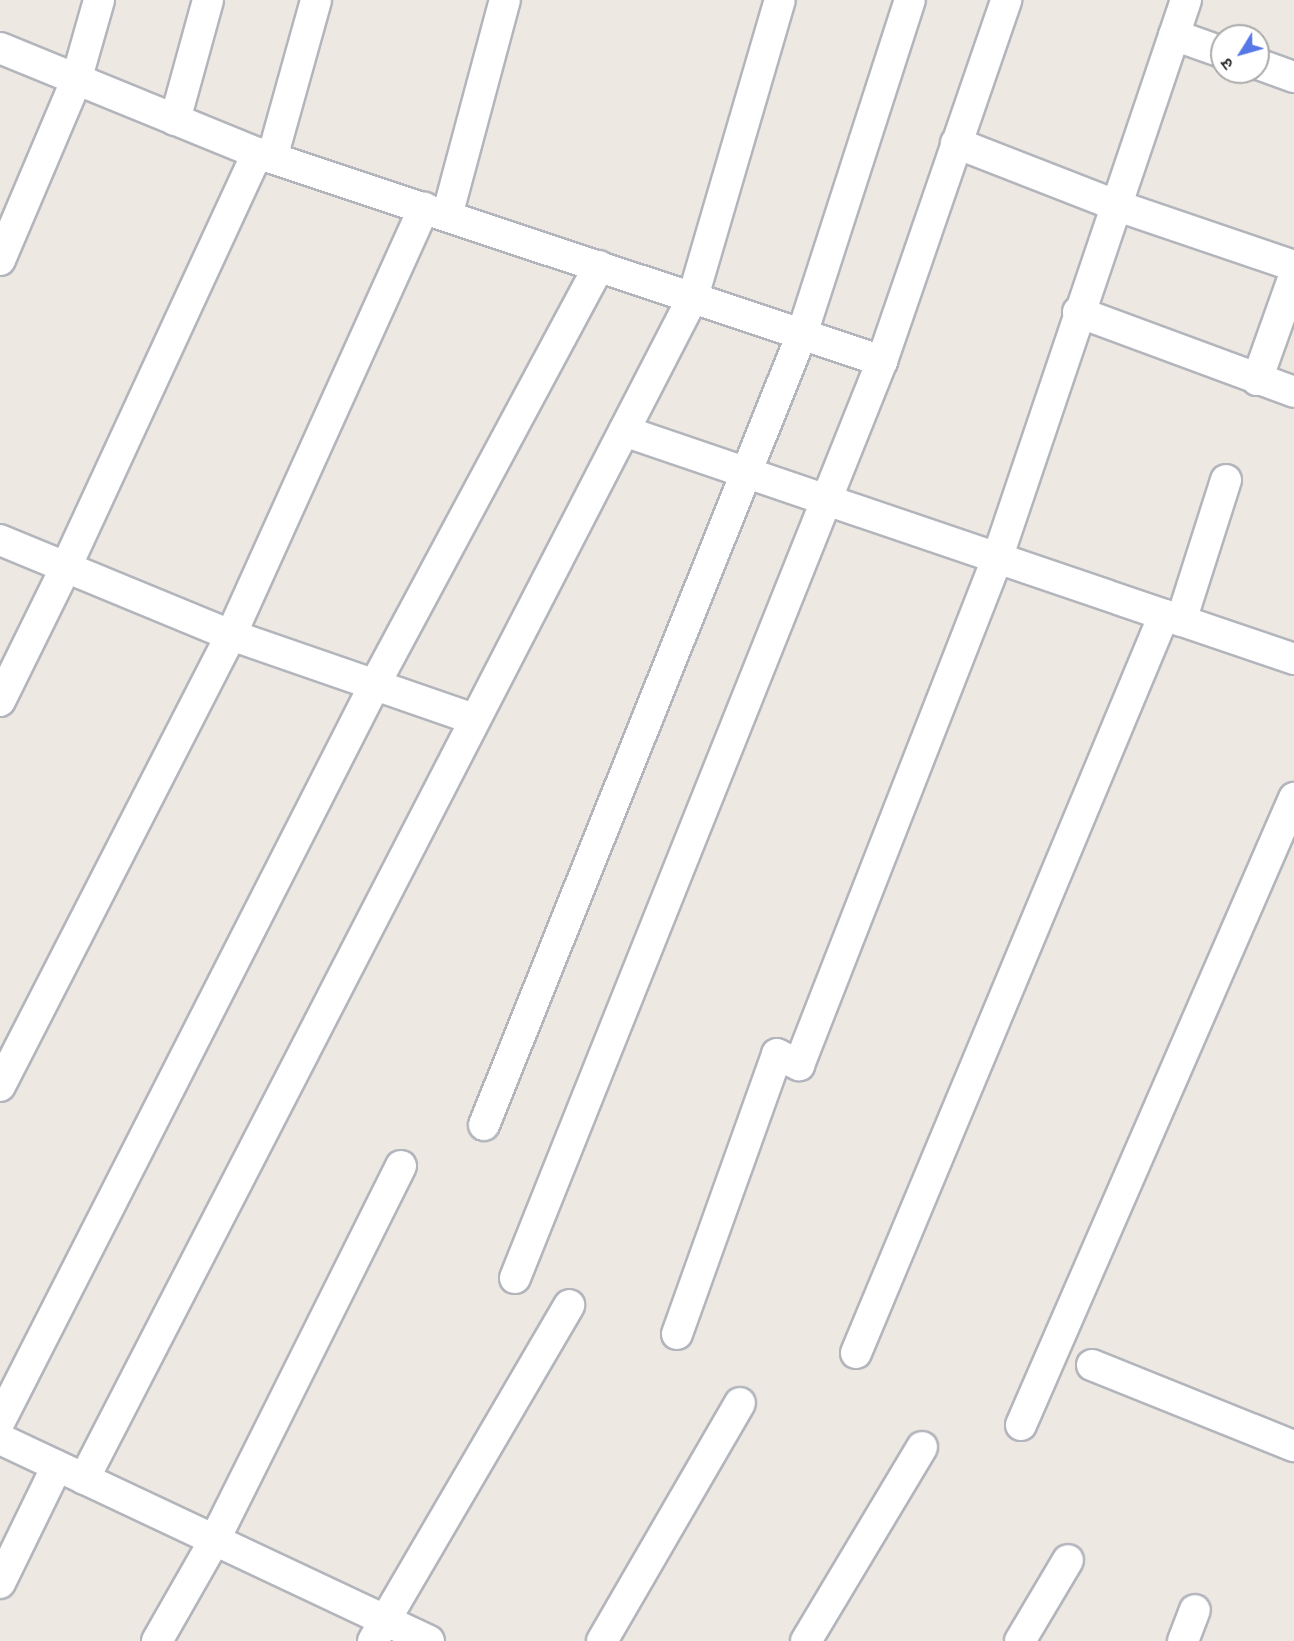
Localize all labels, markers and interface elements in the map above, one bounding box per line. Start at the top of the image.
north arrow [1210,24,1270,84]
text: उ [1218,55,1236,72]

